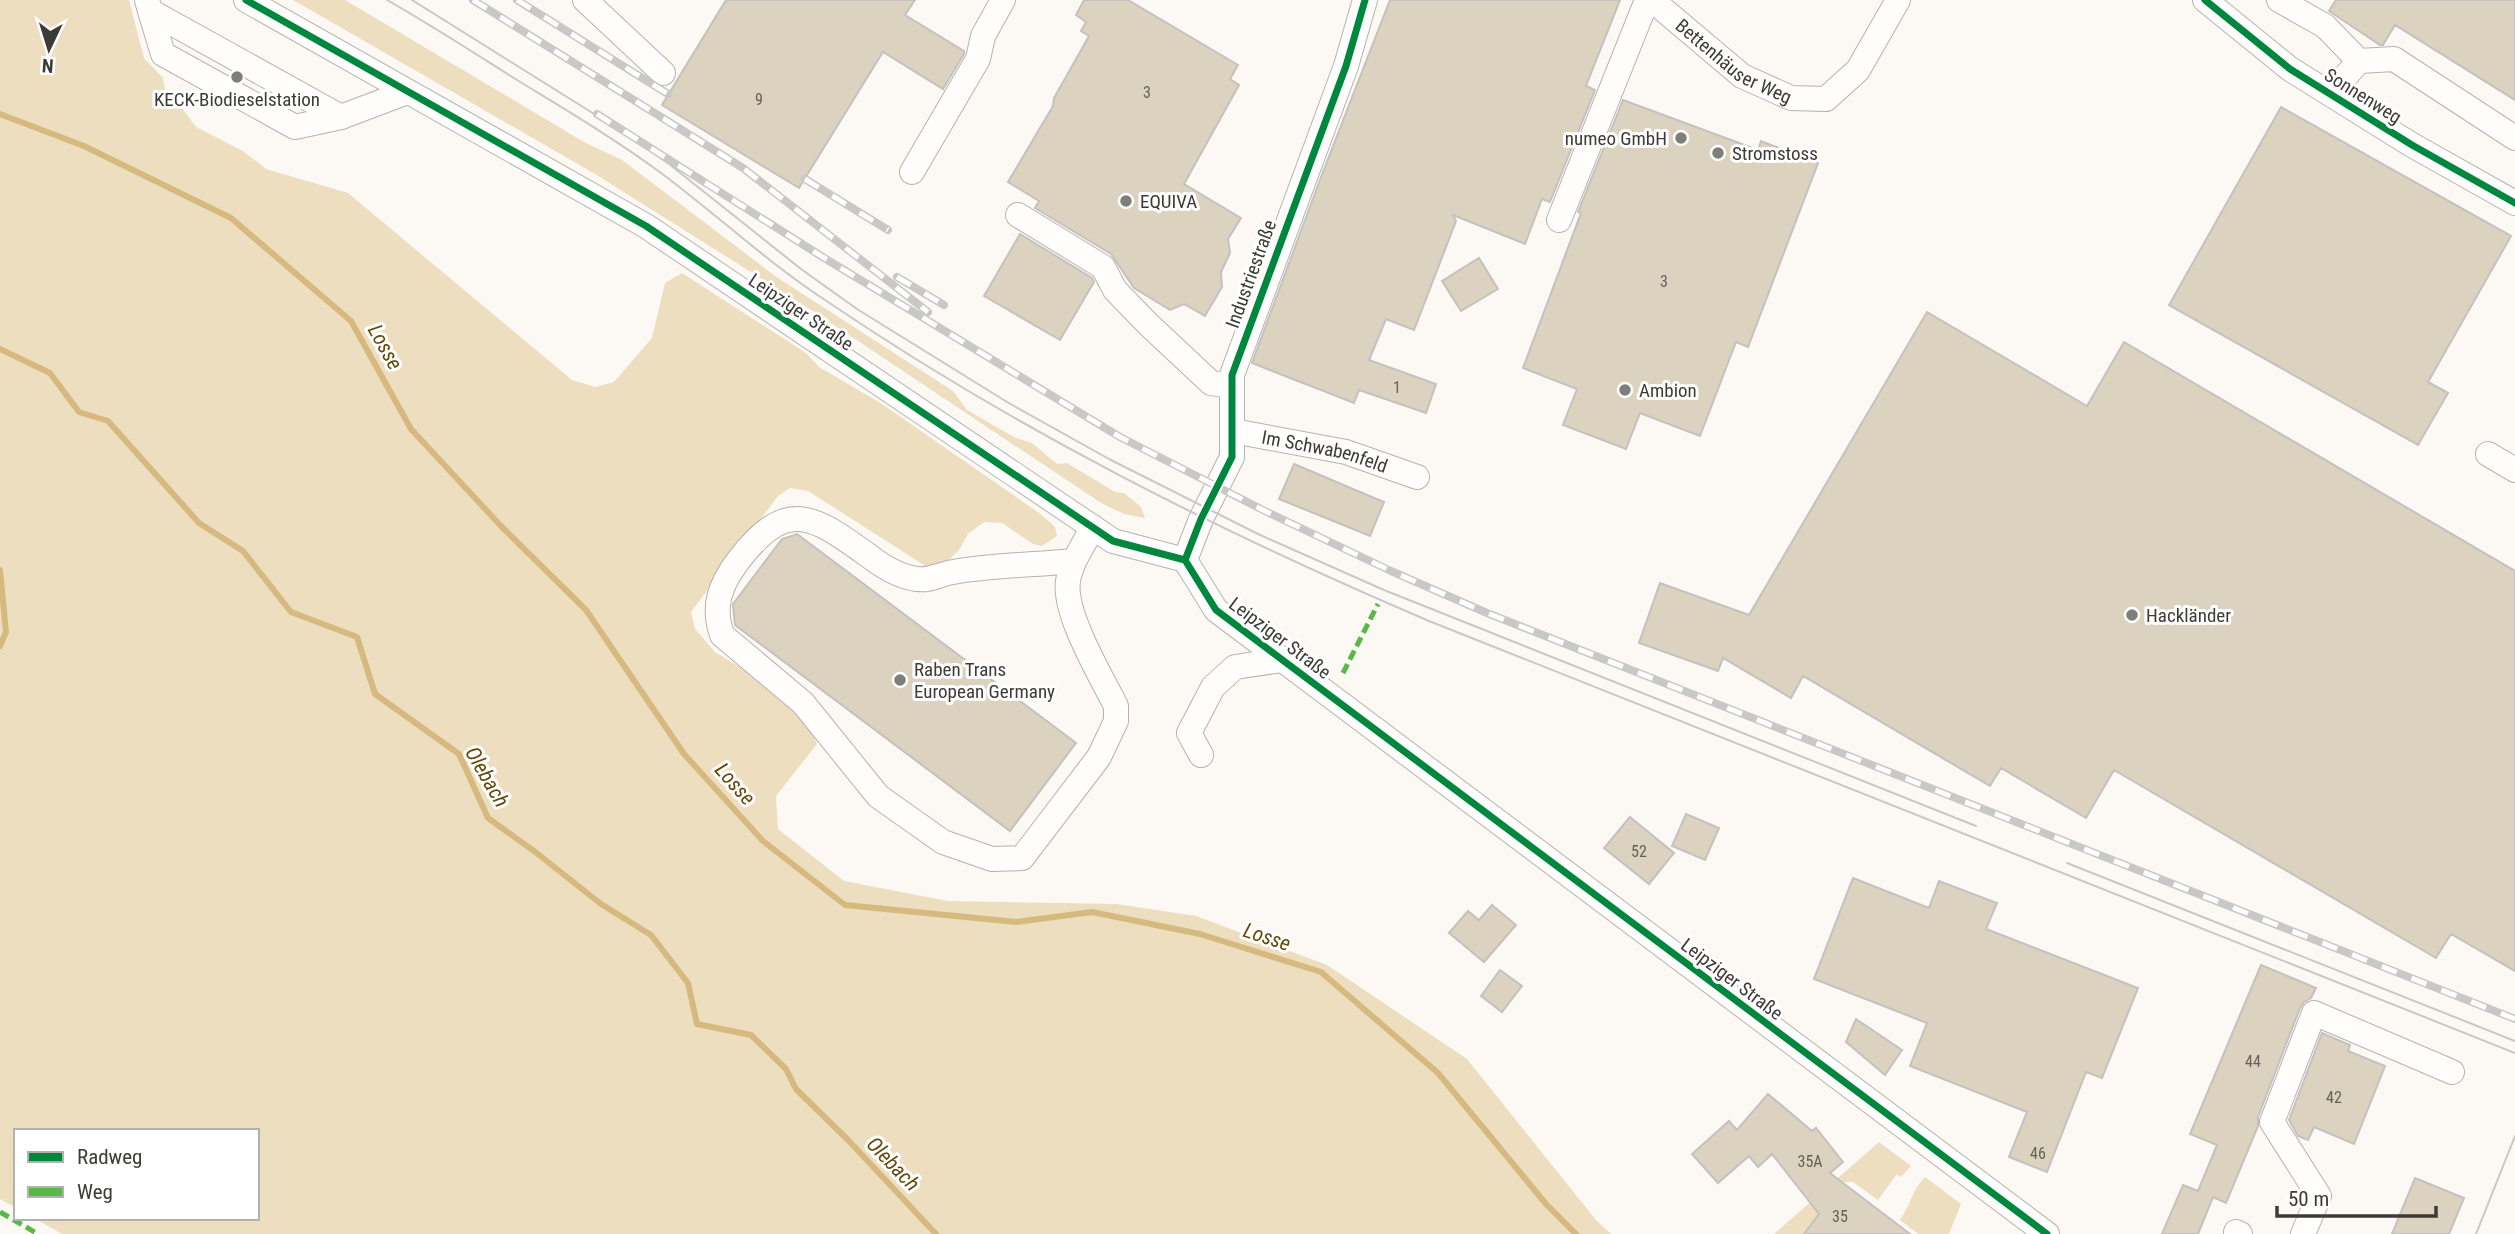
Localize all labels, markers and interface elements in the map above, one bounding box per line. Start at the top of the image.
north arrow [14,14,84,84]
street label: Bettenhäuser Weg [1671,14,1795,108]
text: N [41,54,54,77]
street label: Sonnenweg [2320,63,2406,129]
marker: KECK-Biodieselstation [229,69,245,85]
house number: 3 [1143,83,1151,102]
place label: KECK-Biodieselstation [154,88,320,111]
house number: 9 [755,90,763,109]
place label: numeo GmbH [1565,127,1667,150]
marker: numeo GmbH [1673,130,1689,146]
place label: Stromstoss [1732,142,1818,165]
marker: Stromstoss [1710,145,1726,161]
place label: EQUIVA [1140,190,1197,213]
marker: EQUIVA [1118,193,1134,209]
street label: Industriestraße [1221,217,1281,331]
street label: Leipziger Straße [744,268,858,356]
house number: 3 [1660,272,1668,291]
water label: Losse [363,320,407,374]
house number: 1 [1393,378,1401,397]
place label: Ambion [1639,379,1697,402]
marker: Ambion [1617,382,1633,398]
street label: Im Schwabenfeld [1260,425,1391,477]
street label: Leipziger Straße [1225,592,1336,684]
place label: Hackländer [2146,604,2231,627]
marker: Hackländer [2124,607,2140,623]
place label: Raben Trans European Germany [914,658,1055,703]
marker: Raben Trans European Germany [892,672,908,688]
water label: Olebach [460,743,514,811]
water label: Losse [710,758,760,810]
house number: 52 [1631,842,1647,861]
water label: Losse [1240,918,1294,956]
street label: Leipziger Straße [1677,933,1788,1025]
house number: 44 [2245,1052,2261,1071]
house number: 42 [2326,1088,2342,1107]
legend [14,1129,259,1220]
water label: Olebach [862,1132,924,1196]
house number: 46 [2030,1144,2046,1163]
text: Radweg [77,1145,142,1169]
house number: 35A [1797,1152,1823,1171]
scale bar [2277,1174,2436,1218]
text: Weg [77,1180,113,1204]
text: 50 m [2288,1187,2329,1211]
house number: 35 [1832,1207,1848,1226]

